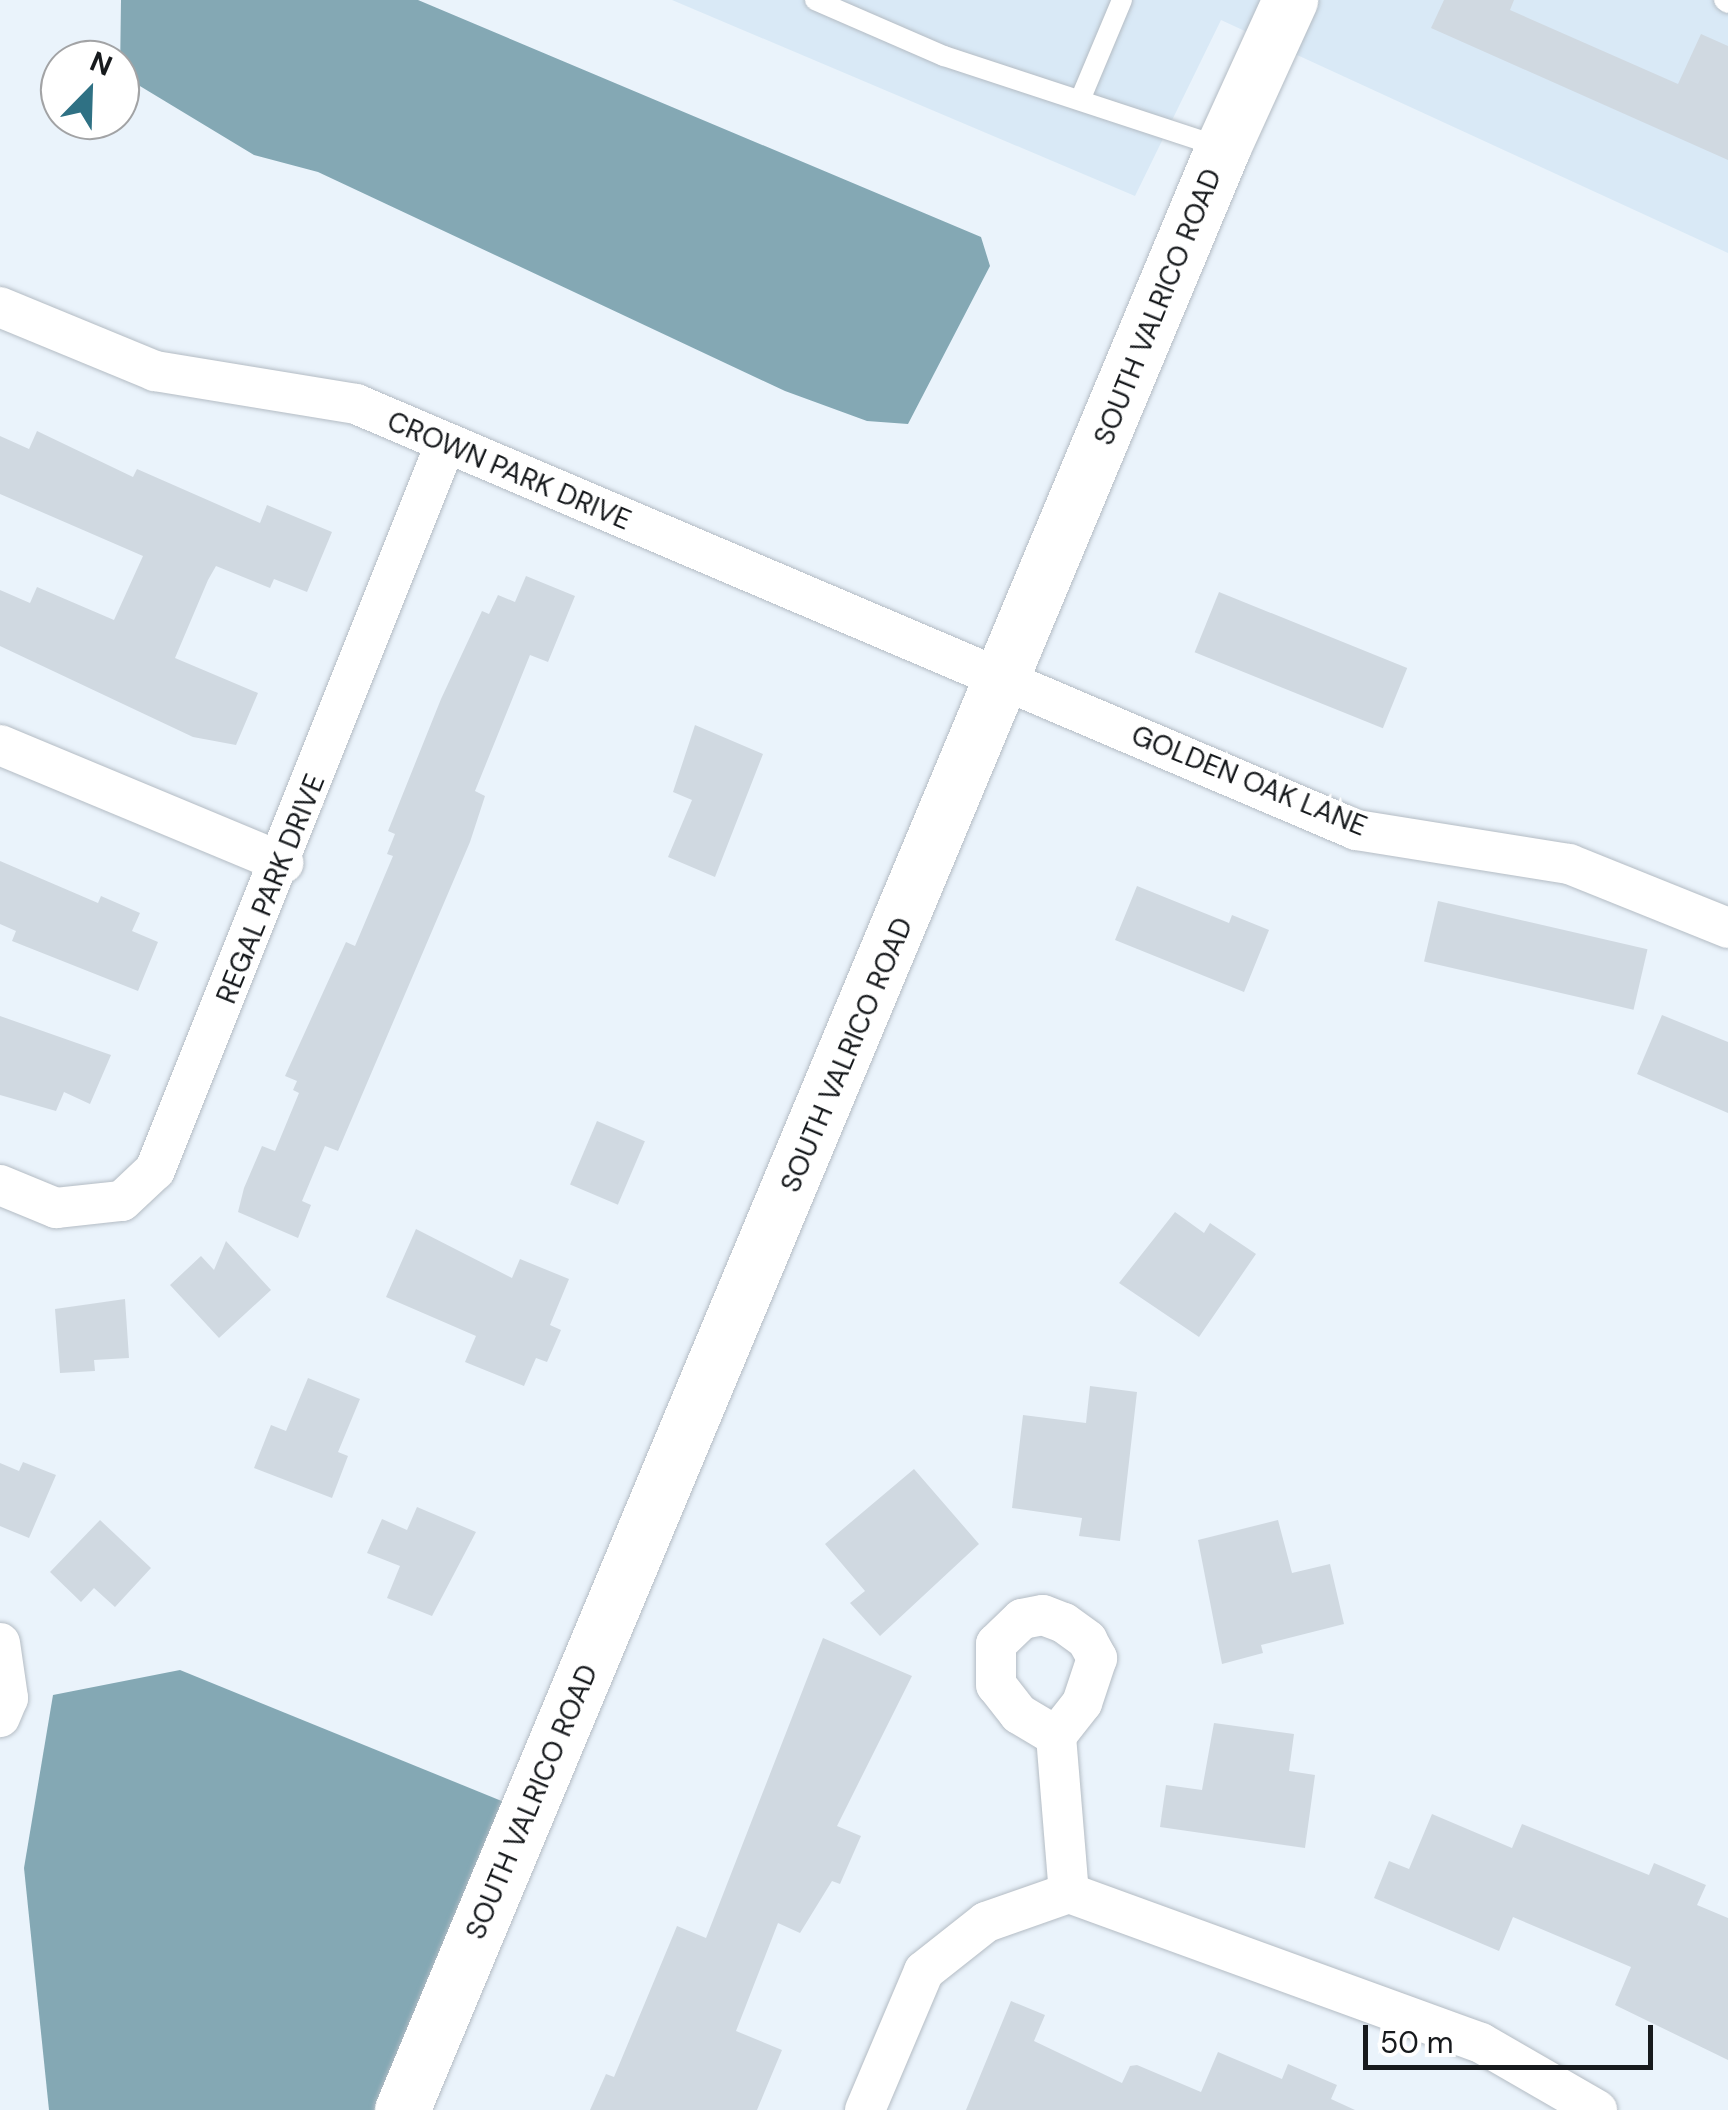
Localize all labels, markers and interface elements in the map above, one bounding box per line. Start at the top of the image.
north arrow [40,40,140,140]
text: N [85,43,118,85]
street label: SOUTH VALRICO ROAD [1087,164,1229,450]
street label: CROWN PARK DRIVE [382,404,636,538]
street label: GOLDEN OAK LANE [1126,718,1372,844]
street label: REGAL PARK DRIVE [210,769,332,1009]
street label: SOUTH VALRICO ROAD [774,913,920,1197]
street label: SOUTH VALRICO ROAD [459,1660,605,1944]
scale bar [1368,2005,1658,2067]
text: 50 m [1380,2023,1454,2062]

